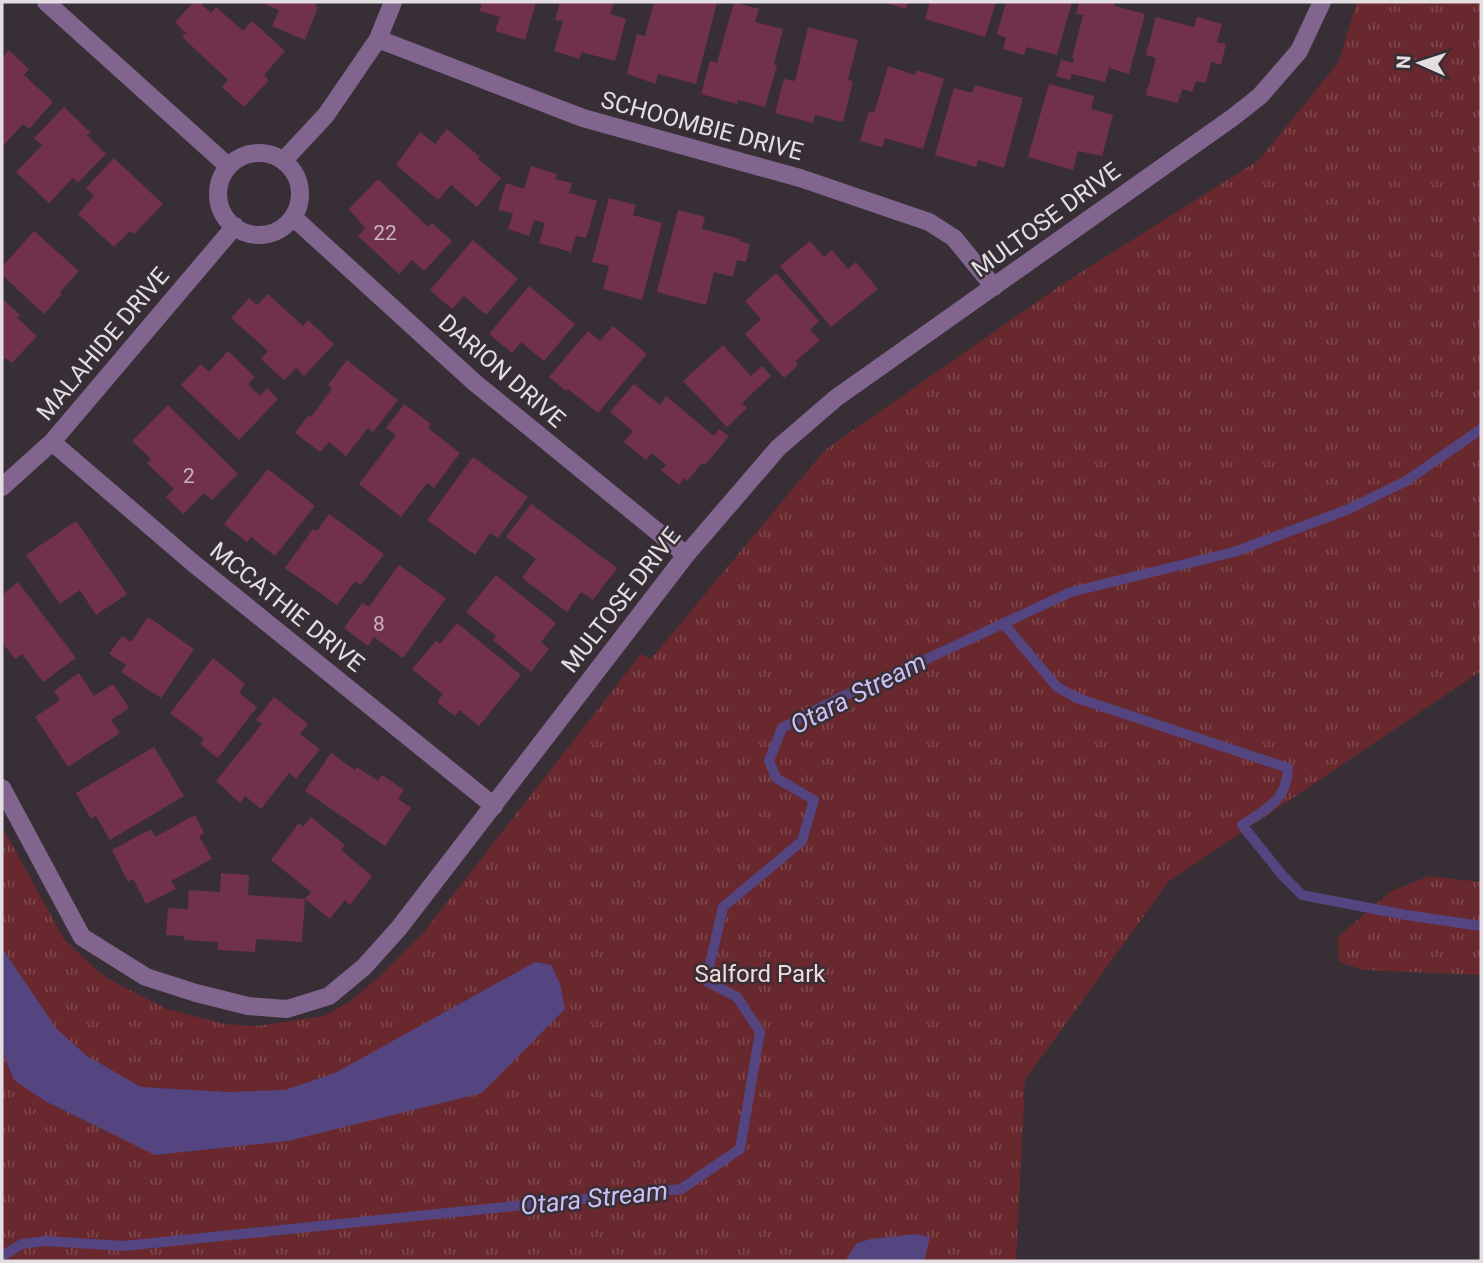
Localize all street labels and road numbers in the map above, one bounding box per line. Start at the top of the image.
street label: SCHOOMBIE DRIVE [598,86,806,166]
street label: MULTOSE DRIVE [966,157,1126,283]
street label: MALAHIDE DRIVE [31,262,175,426]
street label: DARION DRIVE [433,309,571,433]
street label: MULTOSE DRIVE [556,522,686,678]
street label: MCCATHIE DRIVE [204,536,370,678]

